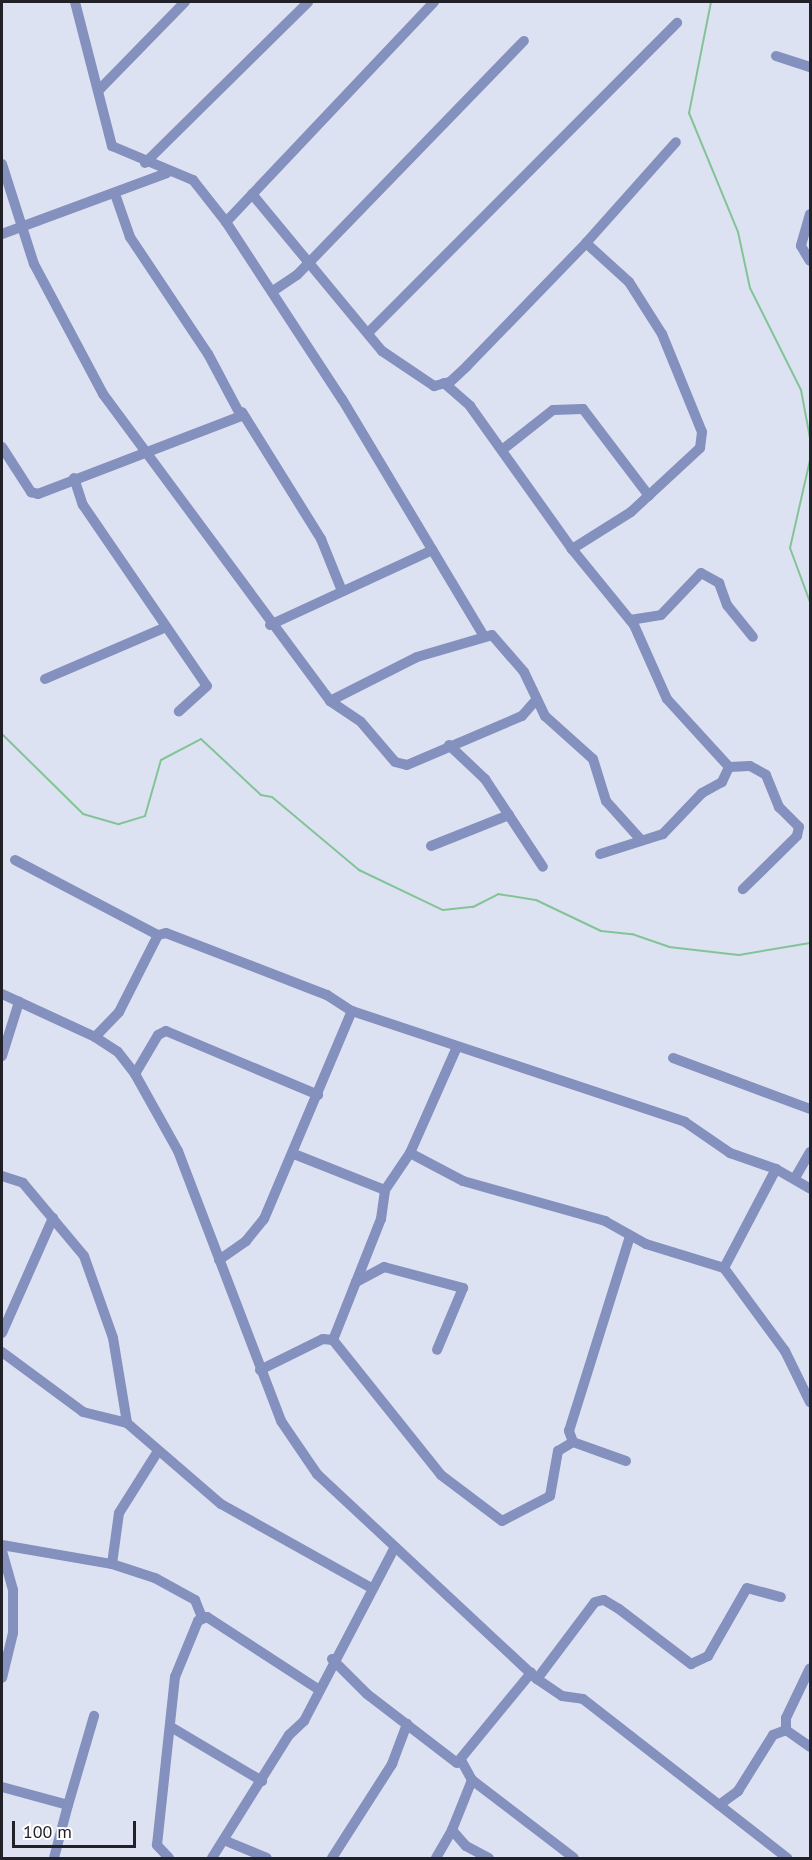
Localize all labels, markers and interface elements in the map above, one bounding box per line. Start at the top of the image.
scale bar [15,1809,140,1847]
text: 100 m [23,1820,72,1843]

